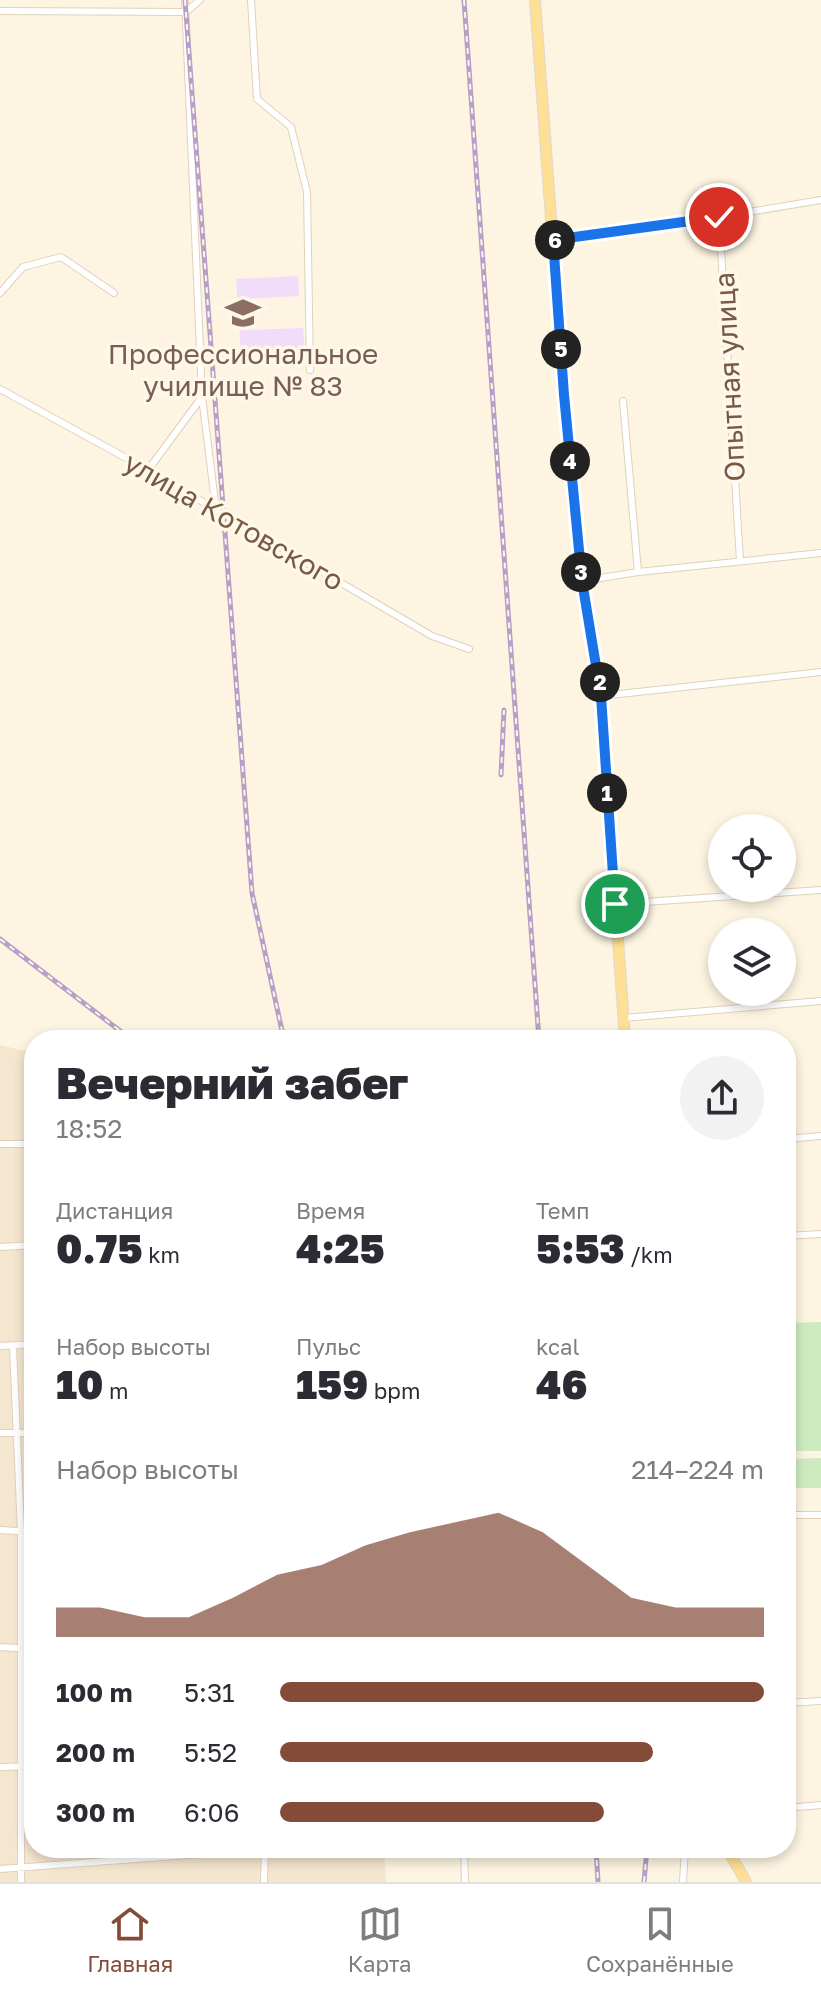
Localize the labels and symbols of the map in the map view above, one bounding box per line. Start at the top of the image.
pin [685,183,753,251]
pin: 6 [535,220,575,260]
street label: Опытная улица [707,271,751,483]
school or university icon: Профессиональное училище № 83 [224,294,262,332]
pin: 5 [541,329,581,369]
place label: Профессиональное училище № 83 [108,337,378,402]
pin: 4 [550,441,590,481]
street label: улица Котовского [119,445,349,597]
pin: 3 [561,552,601,592]
pin: 2 [580,662,620,702]
pin: 1 [587,773,627,813]
pin [581,870,649,938]

